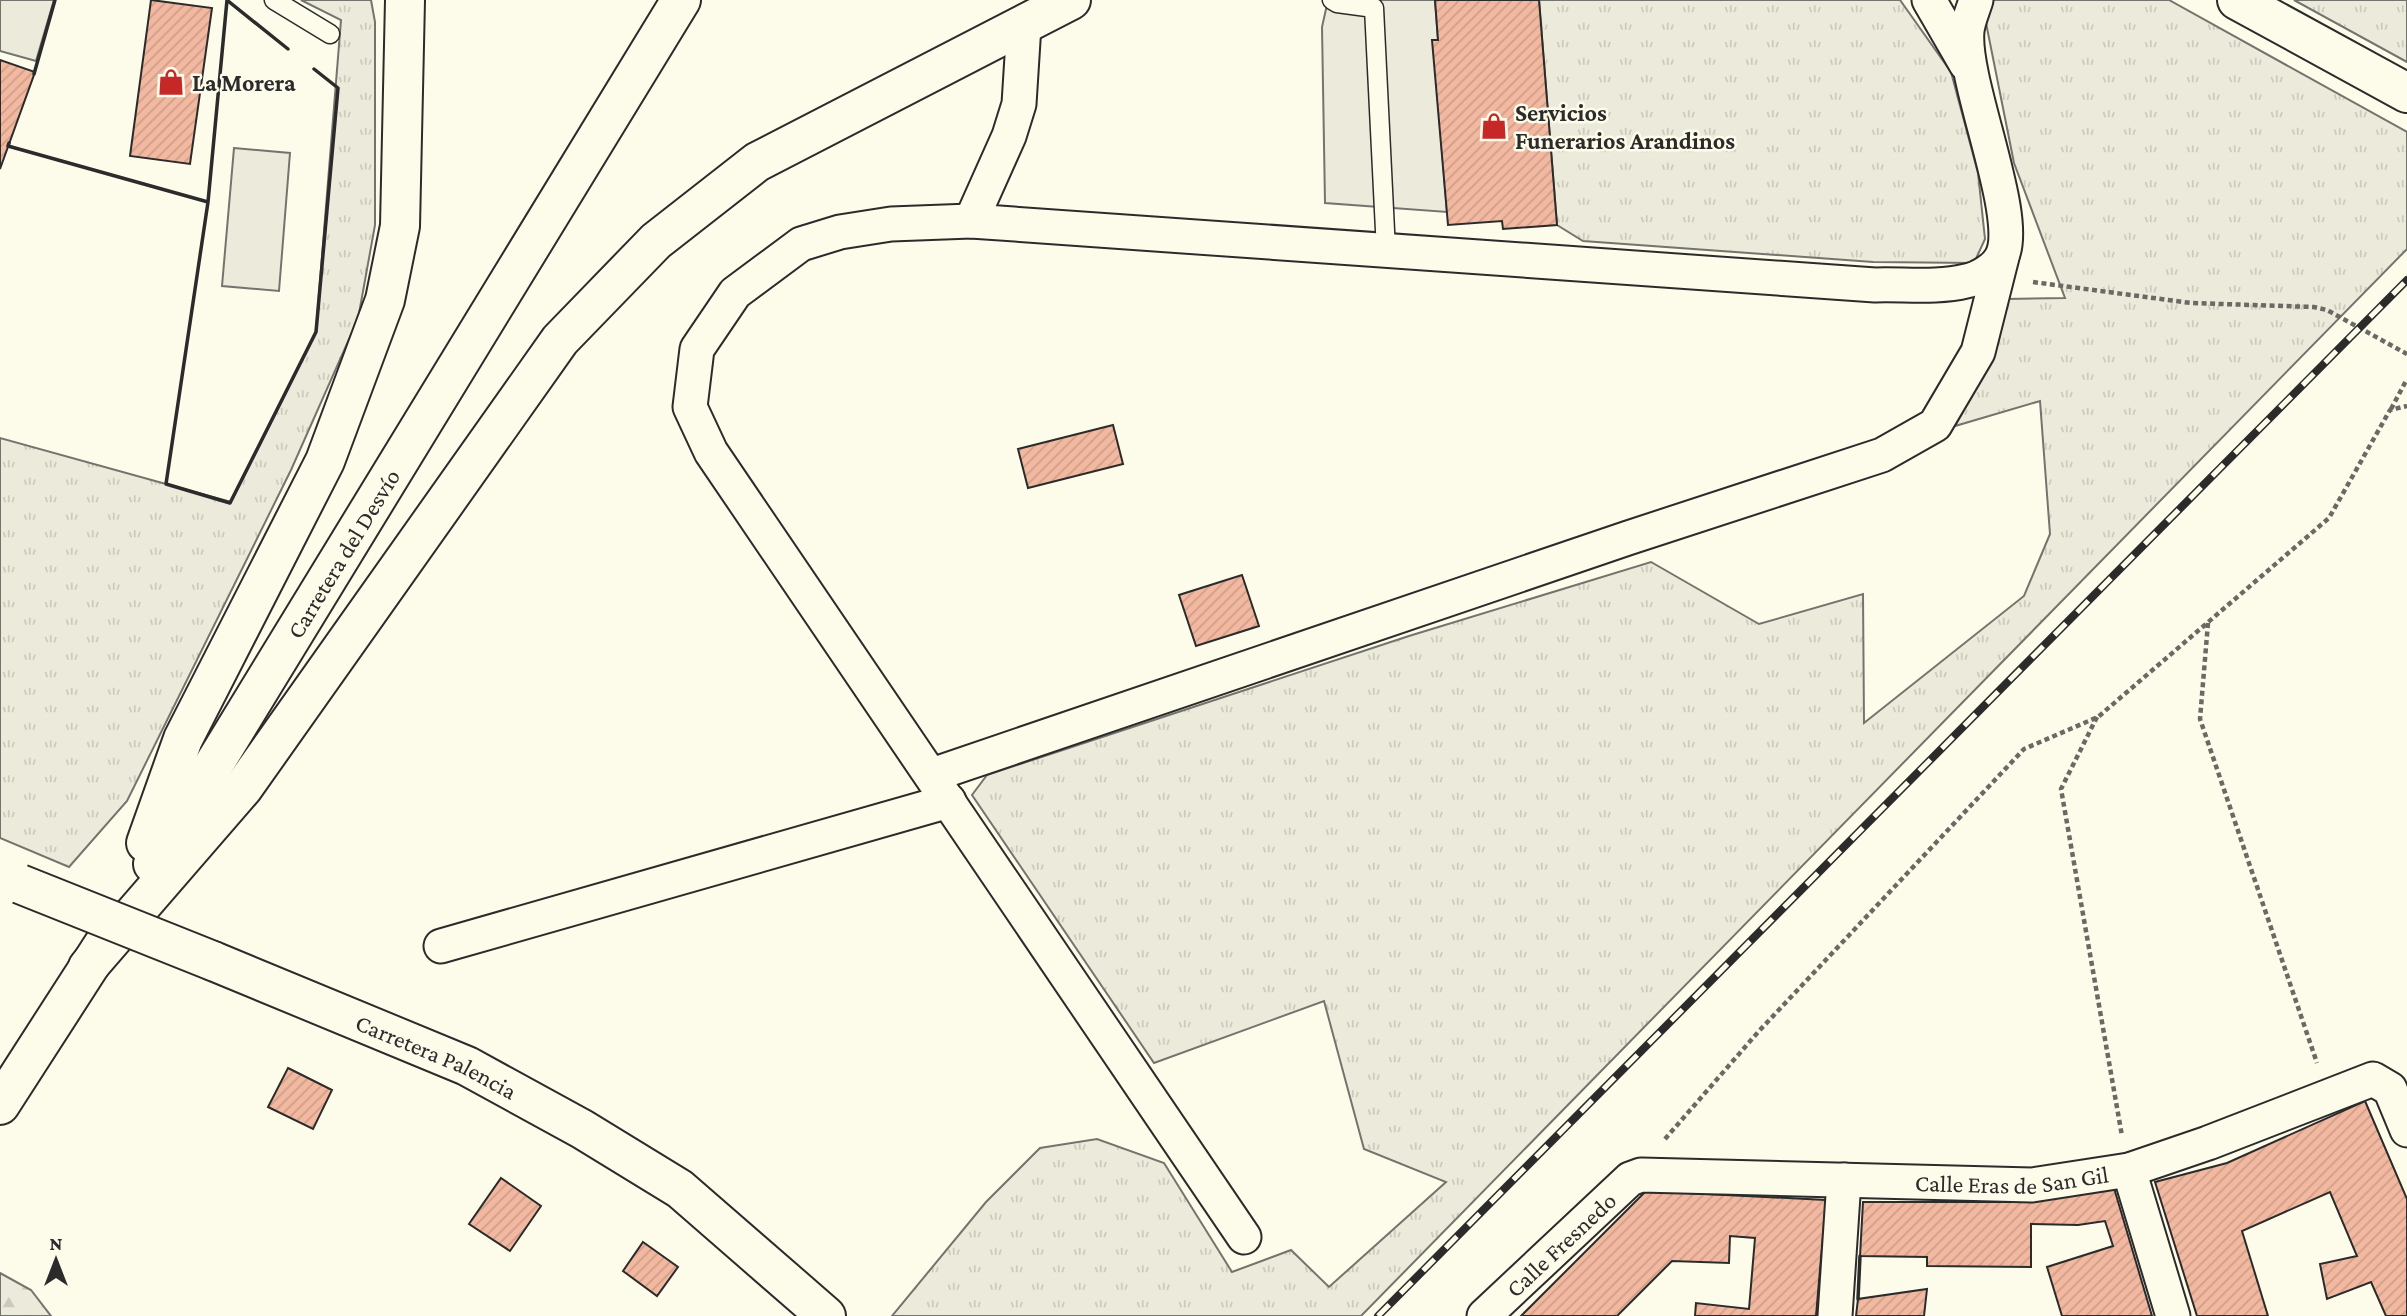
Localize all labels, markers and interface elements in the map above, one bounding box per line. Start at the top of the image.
shop icon: La Morera [156,67,186,97]
place label: La Morera [192,69,296,96]
place label: Servicios Funerarios Arandinos [1515,99,1735,154]
shop icon: Servicios Funerarios Arandinos [1479,111,1509,141]
street label: Carretera del Desvío [281,464,405,643]
street label: Carretera Palencia [352,1008,522,1104]
street label: Calle Eras de San Gil [1915,1160,2110,1199]
street label: Calle Fresnedo [1500,1186,1621,1302]
north arrow [21,1225,91,1295]
text: N [50,1233,63,1254]

